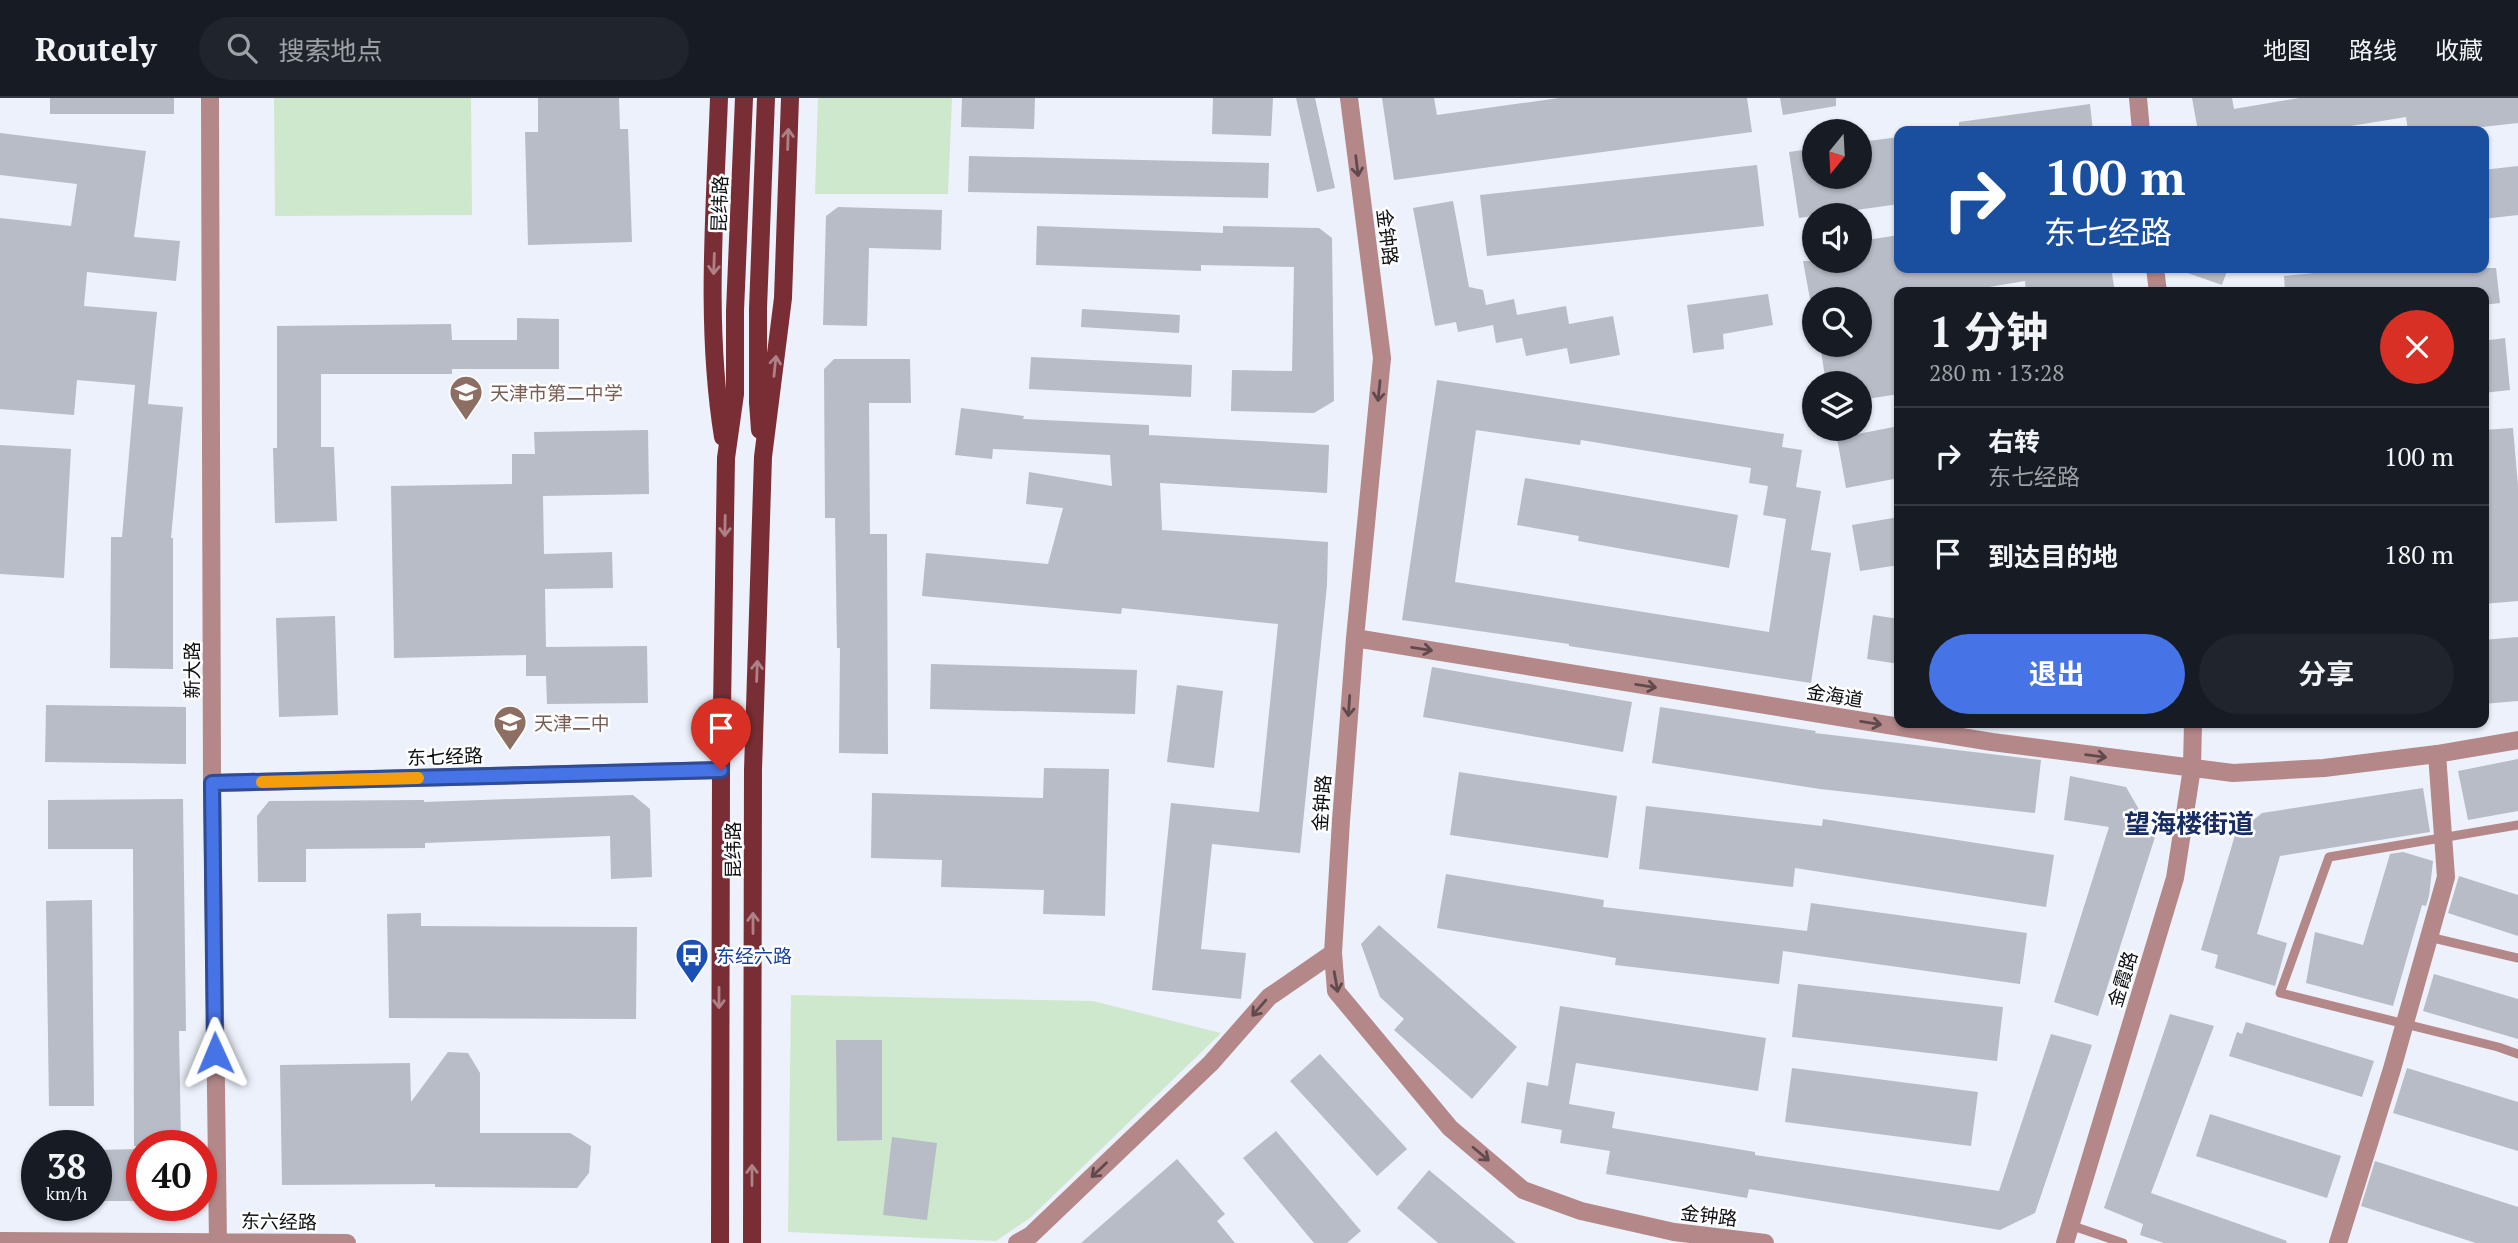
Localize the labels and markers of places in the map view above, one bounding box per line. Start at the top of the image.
school or university icon: 天津市第二中学 [447,373,485,422]
place label: 天津市第二中学 [490,380,623,405]
pin [691,698,751,770]
school or university icon: 天津二中 [491,703,529,752]
place label: 天津二中 [534,710,610,735]
bus stop icon: 东经六路 [673,936,711,985]
place label: 东经六路 [716,943,792,968]

